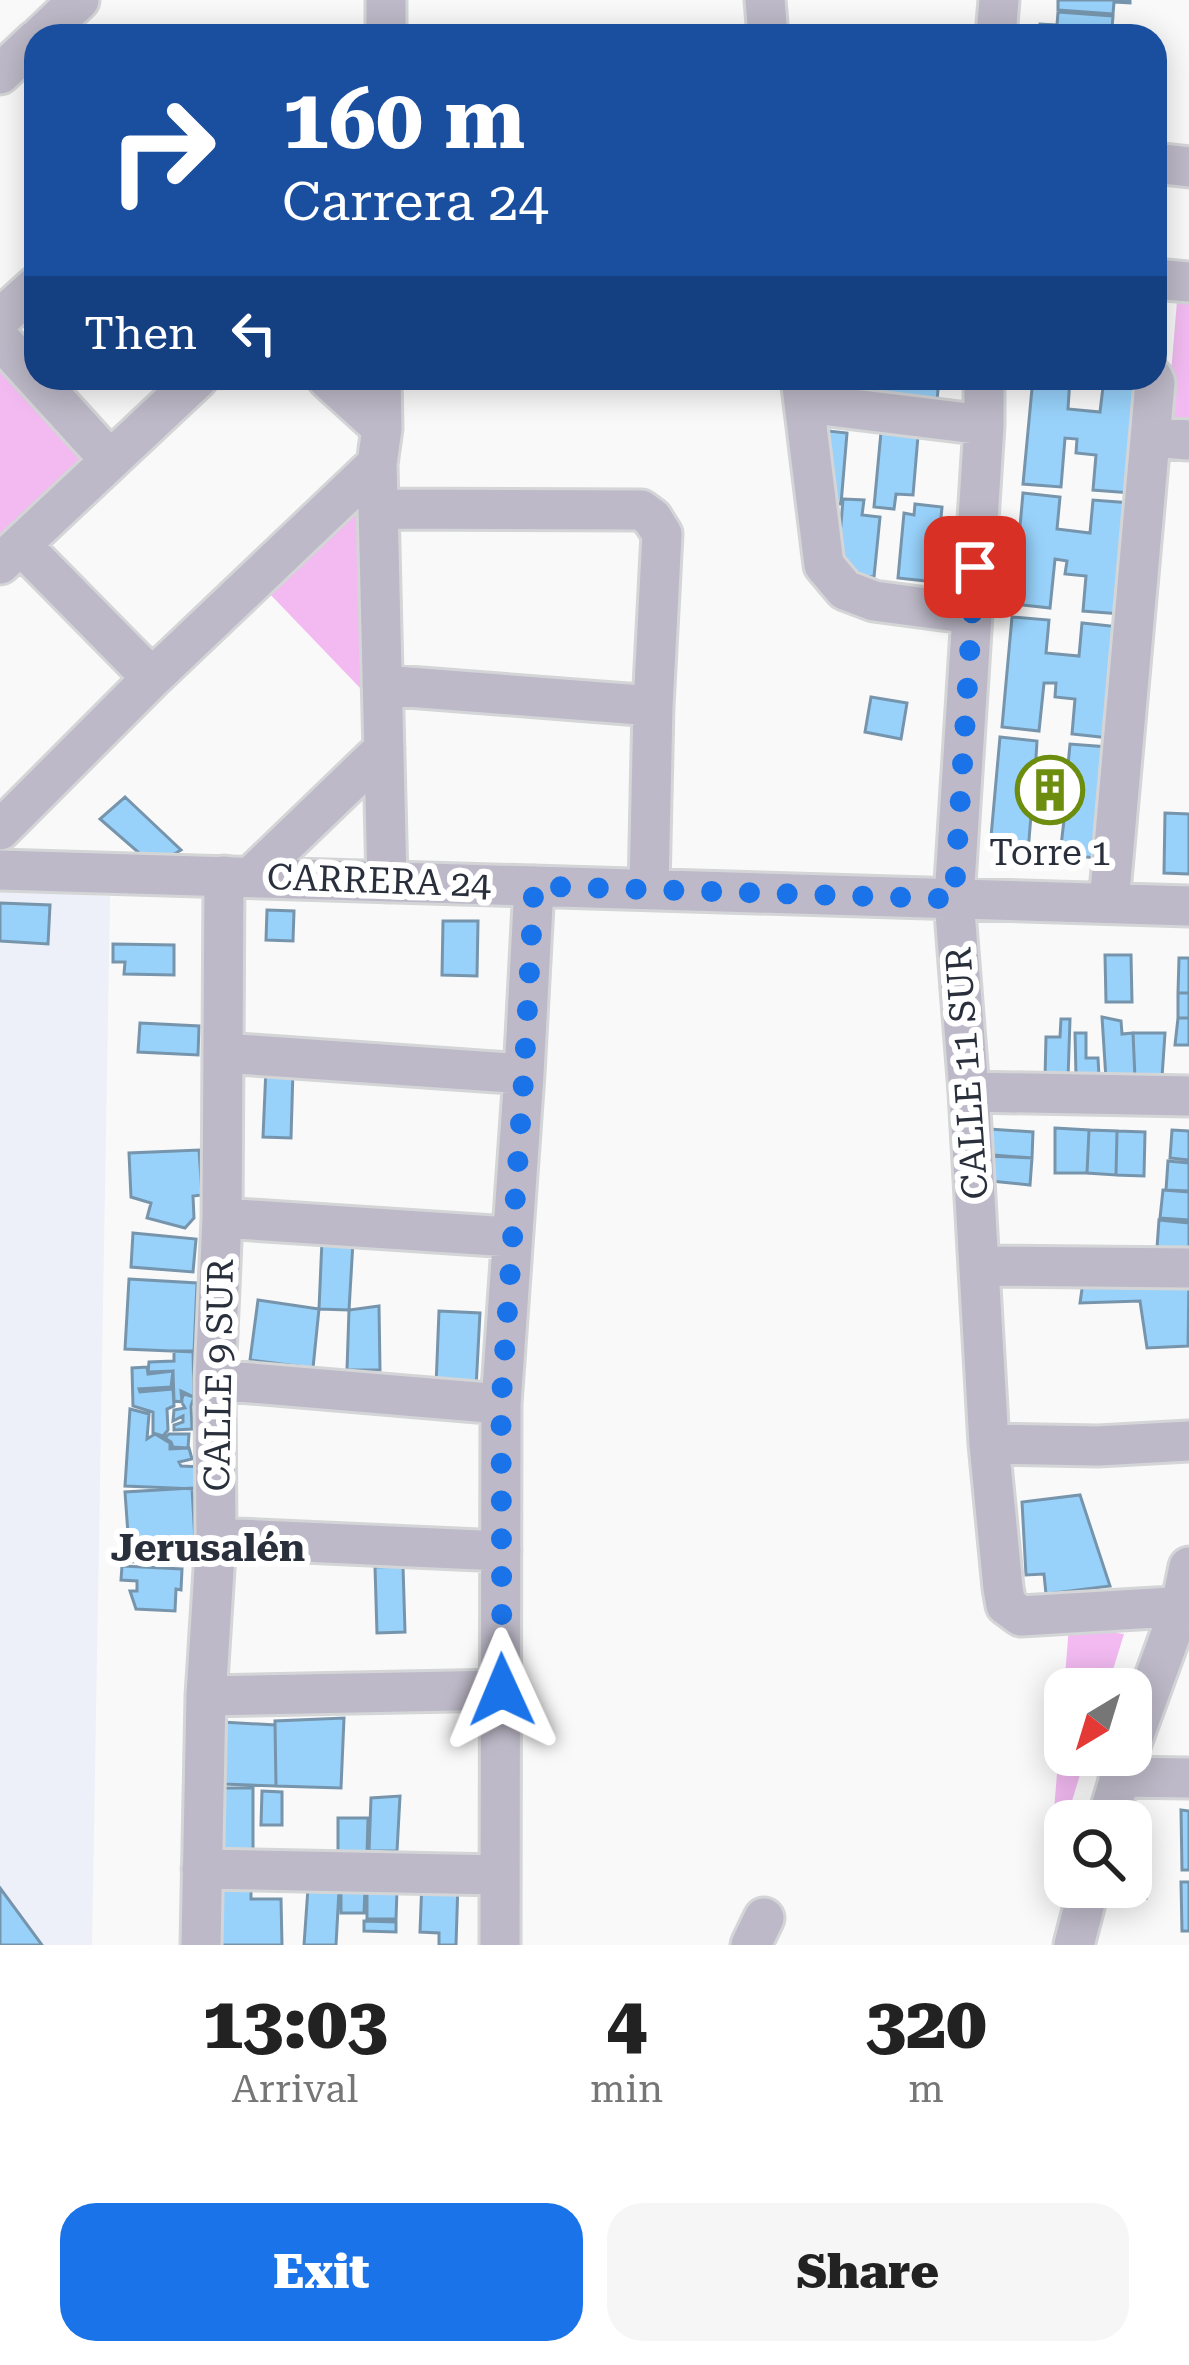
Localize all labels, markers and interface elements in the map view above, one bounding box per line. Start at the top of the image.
text: 160 m [282,70,525,168]
icon: right [84,72,240,228]
text: Carrera 24 [282,170,549,233]
icon: left [221,300,287,366]
text: Then [84,307,197,360]
pin [924,516,1026,618]
icon: arrive [942,534,1008,600]
building icon: Torre 1 [1015,755,1085,825]
place label: Torre 1 [989,832,1111,874]
street label: CARRERA 24 [266,856,492,906]
street label: CALLE 11 SUR [937,945,997,1201]
street label: CALLE 9 SUR [196,1258,242,1492]
district label: Jerusalén [111,1525,305,1571]
position arrow [439,1627,565,1753]
north arrow [1044,1668,1152,1776]
map controls [1044,1668,1152,1908]
button: search [1044,1800,1152,1908]
text: 13:03 [202,1981,388,2066]
text: 4 [606,1981,647,2066]
text: 320 [866,1981,987,2066]
text: Arrival [232,2066,358,2112]
text: min [590,2066,663,2112]
text: m [908,2066,944,2112]
button: Exit [60,2203,583,2341]
button: Share [607,2203,1129,2341]

